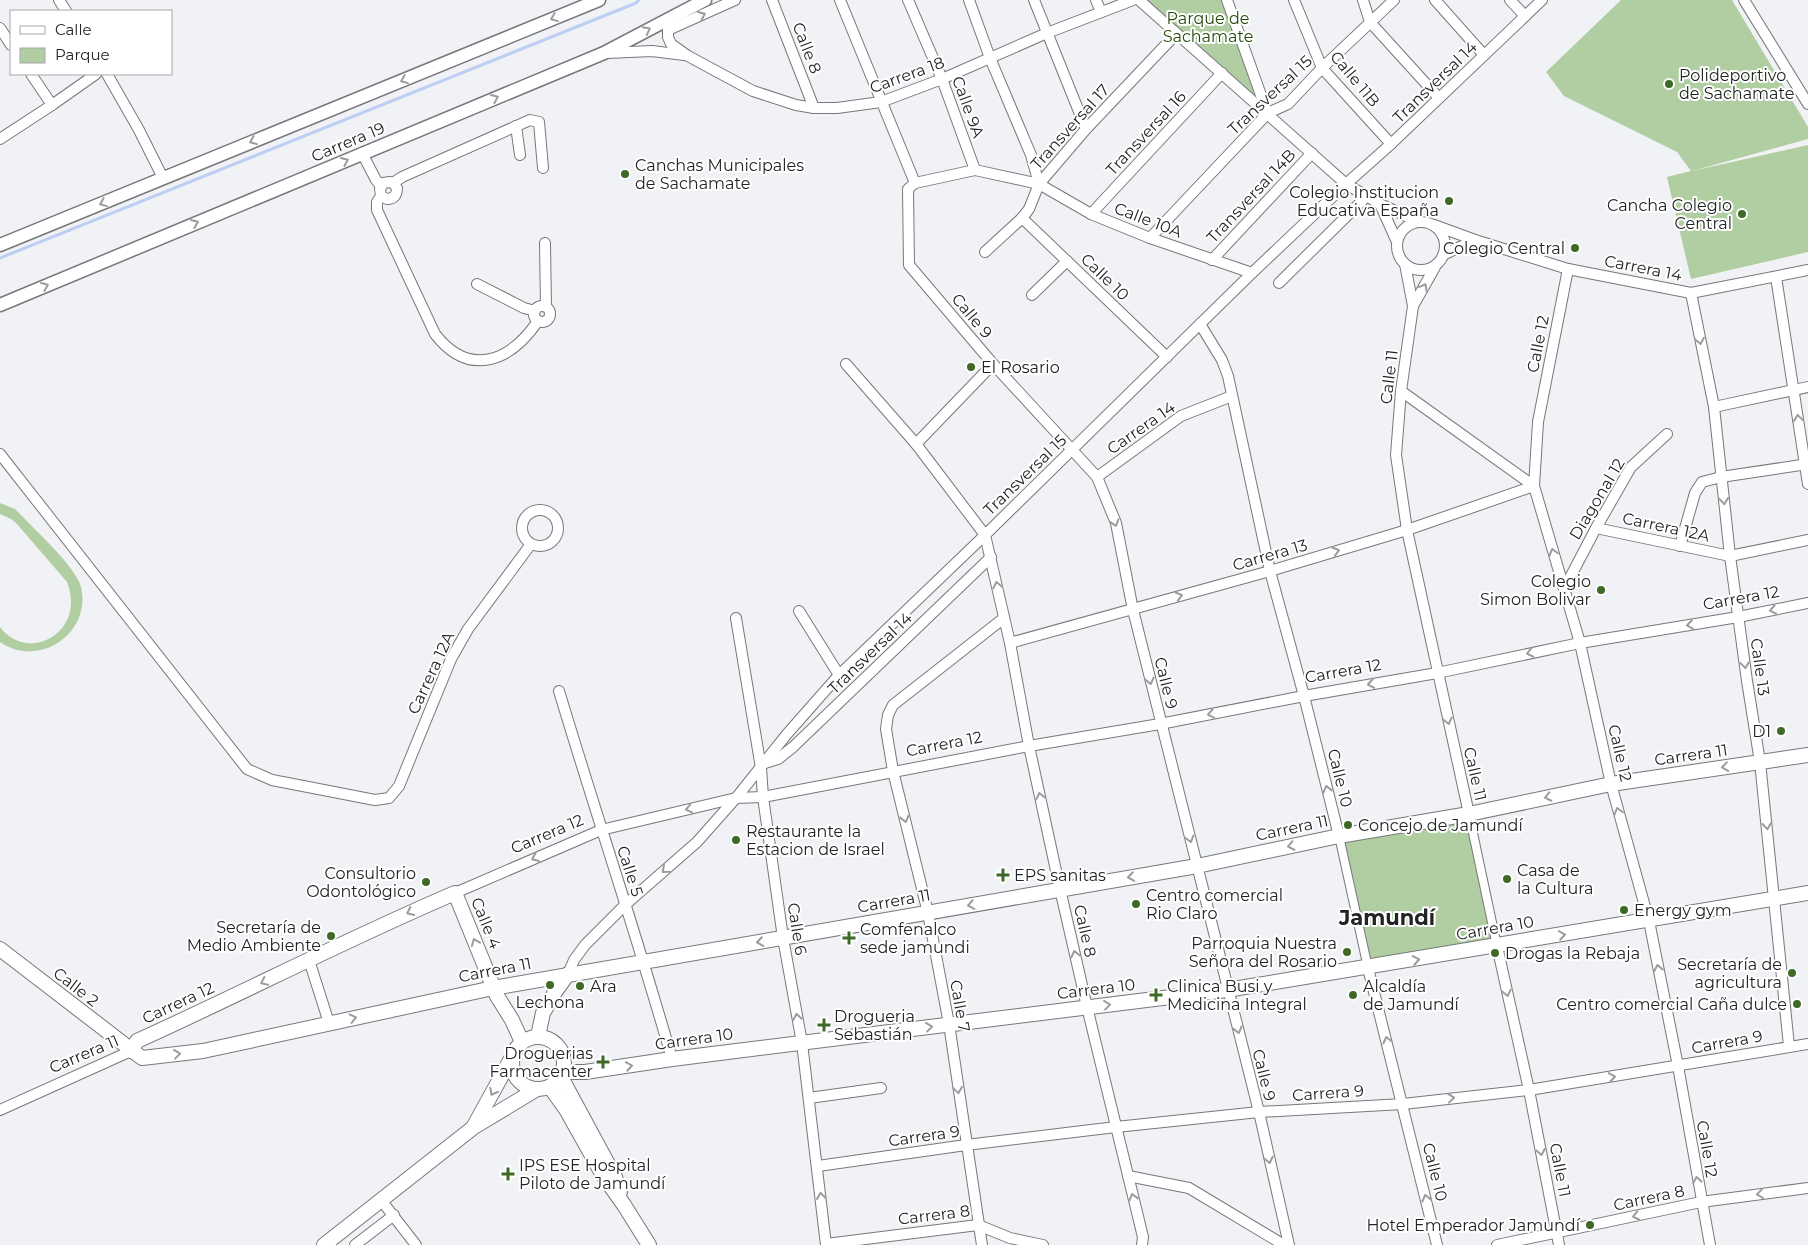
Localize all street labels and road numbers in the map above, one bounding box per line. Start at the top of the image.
street label: Calle 8 [789,20,825,76]
street label: Transversal 14 [1389,37,1481,127]
street label: Calle 11B [1326,47,1384,111]
street label: Transversal 15 [1224,51,1316,139]
street label: Carrera 18 [867,53,947,97]
street label: Calle 9A [948,74,988,141]
street label: Transversal 17 [1027,80,1113,174]
street label: Transversal 16 [1102,87,1190,179]
street label: Carrera 19 [309,118,387,166]
street label: Transversal 14B [1203,145,1299,247]
street label: Calle 10A [1112,198,1185,242]
street label: Calle 10 [1077,250,1133,304]
street label: Carrera 14 [1603,251,1684,285]
street label: Calle 9 [948,290,996,342]
street label: Calle 12 [1523,314,1553,374]
street label: Calle 11 [1376,349,1402,405]
street label: Carrera 14 [1103,397,1179,458]
street label: Transversal 15 [980,431,1070,519]
street label: Diagonal 12 [1565,455,1629,543]
street label: Carrera 12A [1621,509,1712,546]
street label: Carrera 13 [1230,535,1310,575]
street label: Carrera 12 [1701,582,1781,614]
street label: Transversal 14 [824,608,916,698]
street label: Carrera 12A [404,628,459,717]
street label: Calle 13 [1747,637,1773,697]
street label: Calle 9 [1150,655,1182,711]
street label: Carrera 12 [1303,655,1383,687]
street label: Calle 12 [1604,723,1636,783]
street label: Carrera 12 [904,727,984,761]
street label: Carrera 11 [1653,740,1729,770]
street label: Calle 11 [1460,745,1490,803]
street label: Calle 10 [1324,747,1356,809]
street label: Carrera 12 [508,810,586,858]
street label: Carrera 11 [1254,811,1330,845]
street label: Calle 5 [613,843,647,899]
street label: Carrera 11 [856,885,932,917]
street label: Calle 4 [467,895,505,952]
street label: Calle 6 [783,901,811,957]
street label: Calle 8 [1070,903,1100,959]
street label: Carrera 10 [1455,912,1535,944]
street label: Carrera 11 [457,954,533,986]
street label: Calle 2 [50,963,102,1011]
street label: Carrera 10 [1056,975,1136,1003]
street label: Carrera 12 [139,978,217,1028]
street label: Calle 7 [946,978,974,1034]
street label: Carrera 10 [654,1024,734,1054]
street label: Carrera 9 [1690,1026,1764,1058]
street label: Carrera 11 [46,1031,122,1077]
street label: Calle 9 [1248,1047,1280,1103]
street label: Carrera 9 [1291,1081,1365,1105]
street label: Calle 12 [1693,1119,1721,1179]
street label: Carrera 9 [887,1122,961,1150]
street label: Calle 10 [1419,1141,1451,1203]
street label: Calle 11 [1545,1141,1575,1199]
street label: Carrera 8 [1612,1181,1686,1215]
street label: Carrera 8 [897,1201,971,1229]

